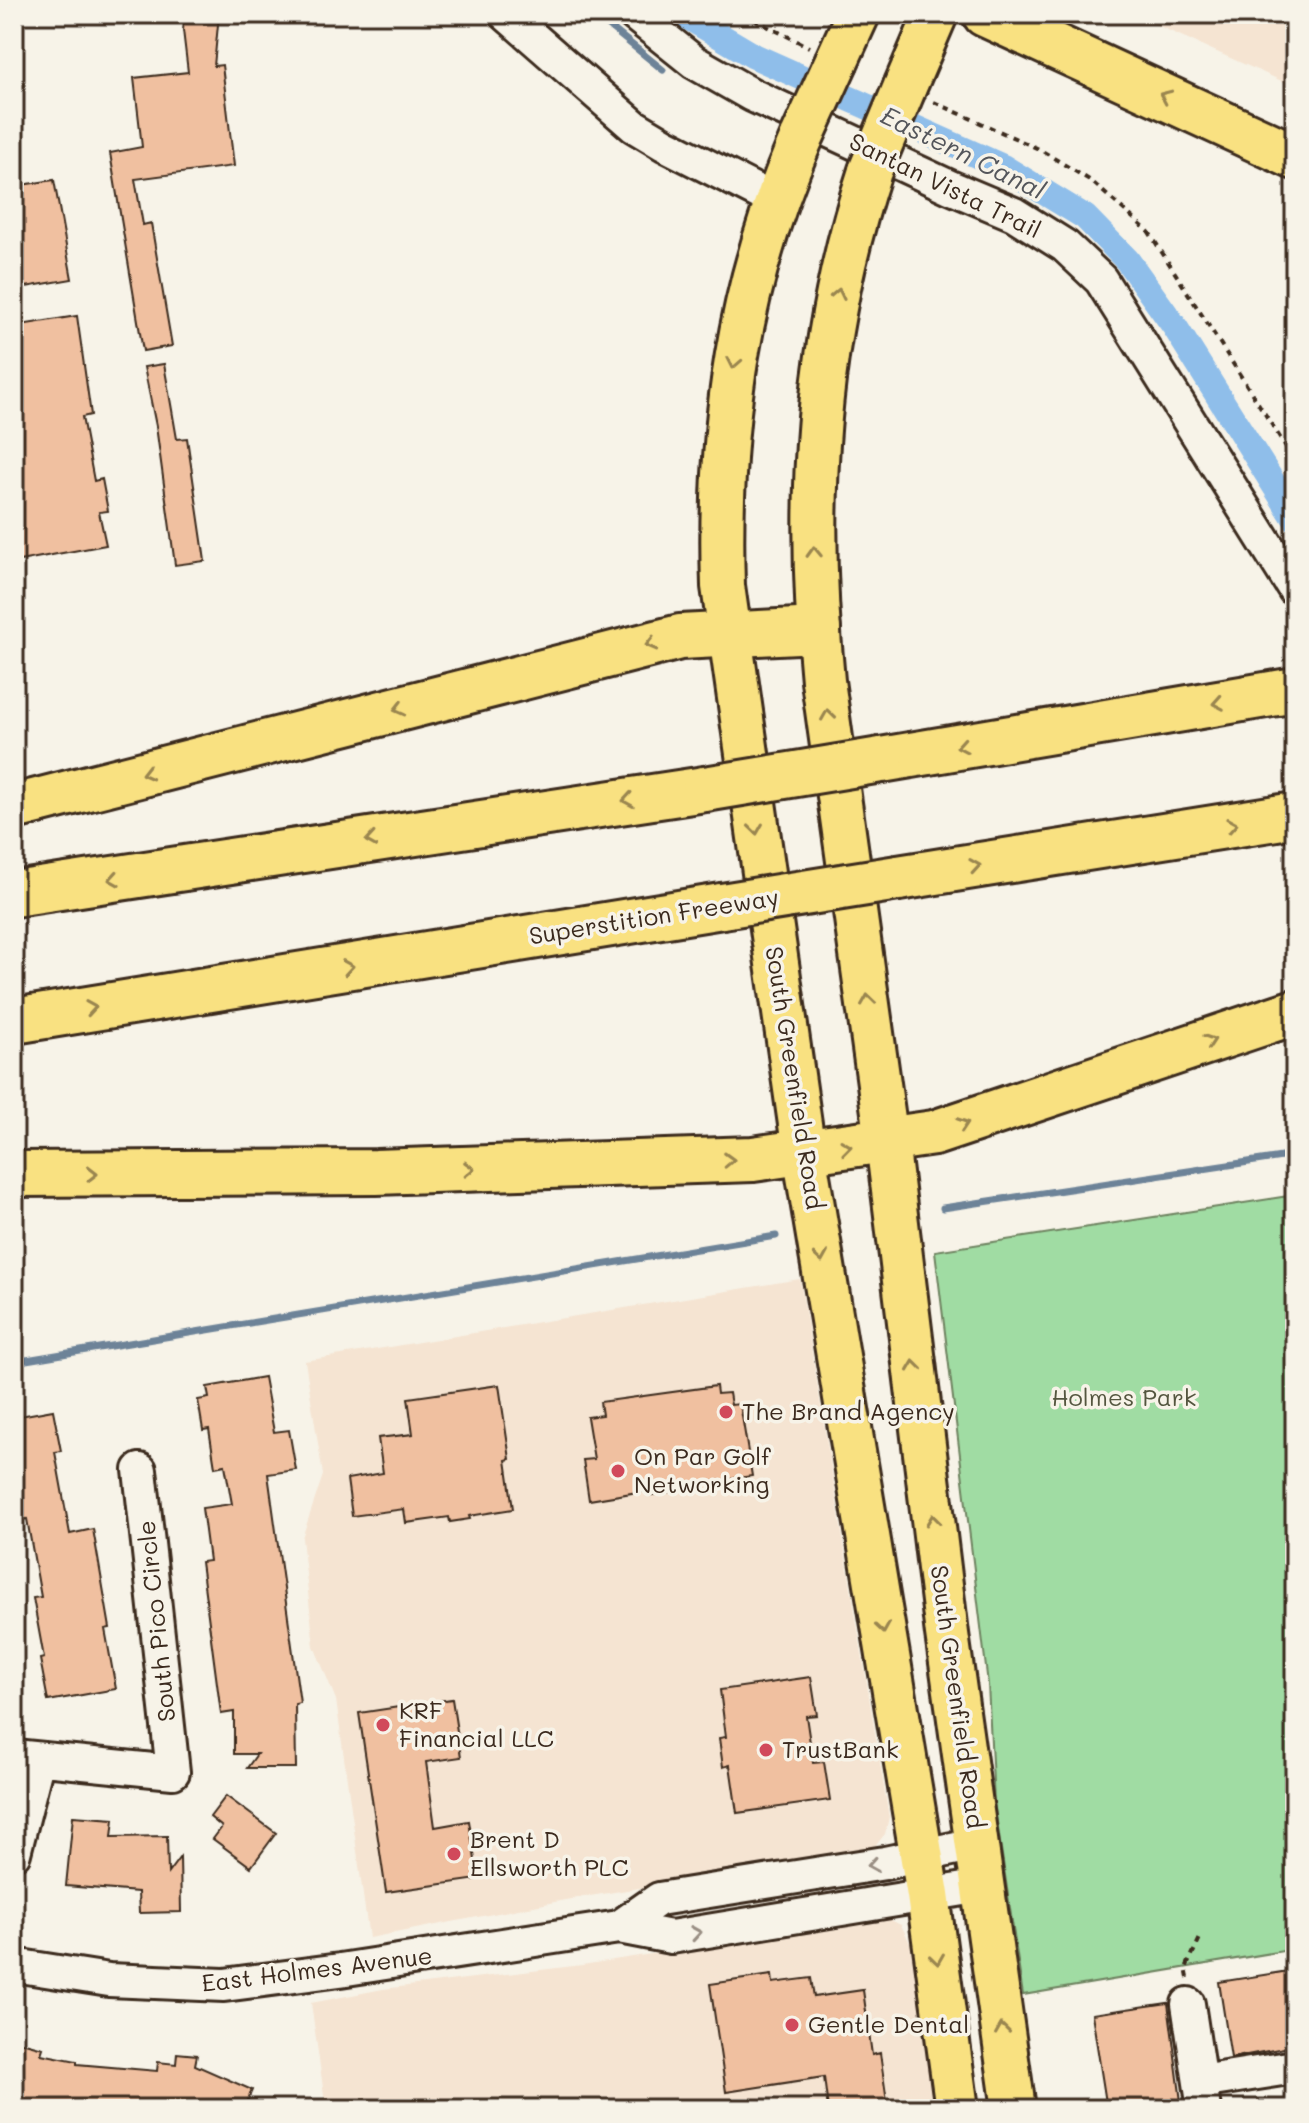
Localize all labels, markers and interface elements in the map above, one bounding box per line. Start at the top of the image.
one-way arrow [1159,89,1173,105]
water label: Eastern Canal [876,98,1052,207]
street label: Santan Vista Trail [845,125,1047,245]
one-way arrow [829,287,846,301]
one-way arrow [727,356,744,370]
one-way arrow [805,545,823,558]
one-way arrow [645,635,658,652]
one-way arrow [1211,694,1225,711]
one-way arrow [393,699,406,716]
one-way arrow [820,708,837,722]
one-way arrow [955,737,969,754]
one-way arrow [141,763,155,780]
one-way arrow [621,791,635,808]
one-way arrow [1225,817,1239,834]
one-way arrow [747,822,764,835]
one-way arrow [364,830,378,847]
one-way arrow [968,858,982,875]
one-way arrow [107,870,121,887]
street label: Superstition Freeway [527,880,781,951]
street label: South Greenfield Road [759,944,832,1211]
one-way arrow [341,959,354,976]
one-way arrow [860,993,877,1007]
one-way arrow [84,1001,98,1018]
one-way arrow [1202,1034,1216,1050]
one-way arrow [955,1117,969,1133]
one-way arrow [839,1138,852,1155]
one-way arrow [723,1151,736,1168]
one-way arrow [463,1160,476,1177]
one-way arrow [86,1165,99,1183]
one-way arrow [812,1250,829,1264]
one-way arrow [906,1359,923,1372]
park label: Holmes Park [1051,1381,1197,1412]
place label: The Brand Agency [742,1395,955,1426]
marker: The Brand Agency [717,1403,735,1421]
place label: On Par Golf Networking [634,1440,771,1499]
marker: On Par Golf Networking [609,1462,627,1480]
one-way arrow [925,1513,942,1527]
street label: South Pico Circle [130,1519,181,1723]
street label: South Greenfield Road [925,1563,992,1831]
one-way arrow [874,1622,891,1635]
place label: KRF Financial LLC [399,1694,554,1753]
marker: KRF Financial LLC [374,1716,392,1734]
place label: TrustBank [782,1733,899,1764]
marker: TrustBank [757,1741,775,1759]
place label: Brent D Ellsworth PLC [470,1823,629,1882]
marker: Brent D Ellsworth PLC [445,1845,463,1863]
one-way arrow [866,1856,879,1873]
one-way arrow [689,1925,702,1942]
street label: East Holmes Avenue [200,1939,434,1998]
one-way arrow [928,1952,945,1966]
place label: Gentle Dental [808,2008,969,2039]
marker: Gentle Dental [783,2016,801,2034]
one-way arrow [994,2022,1011,2036]

